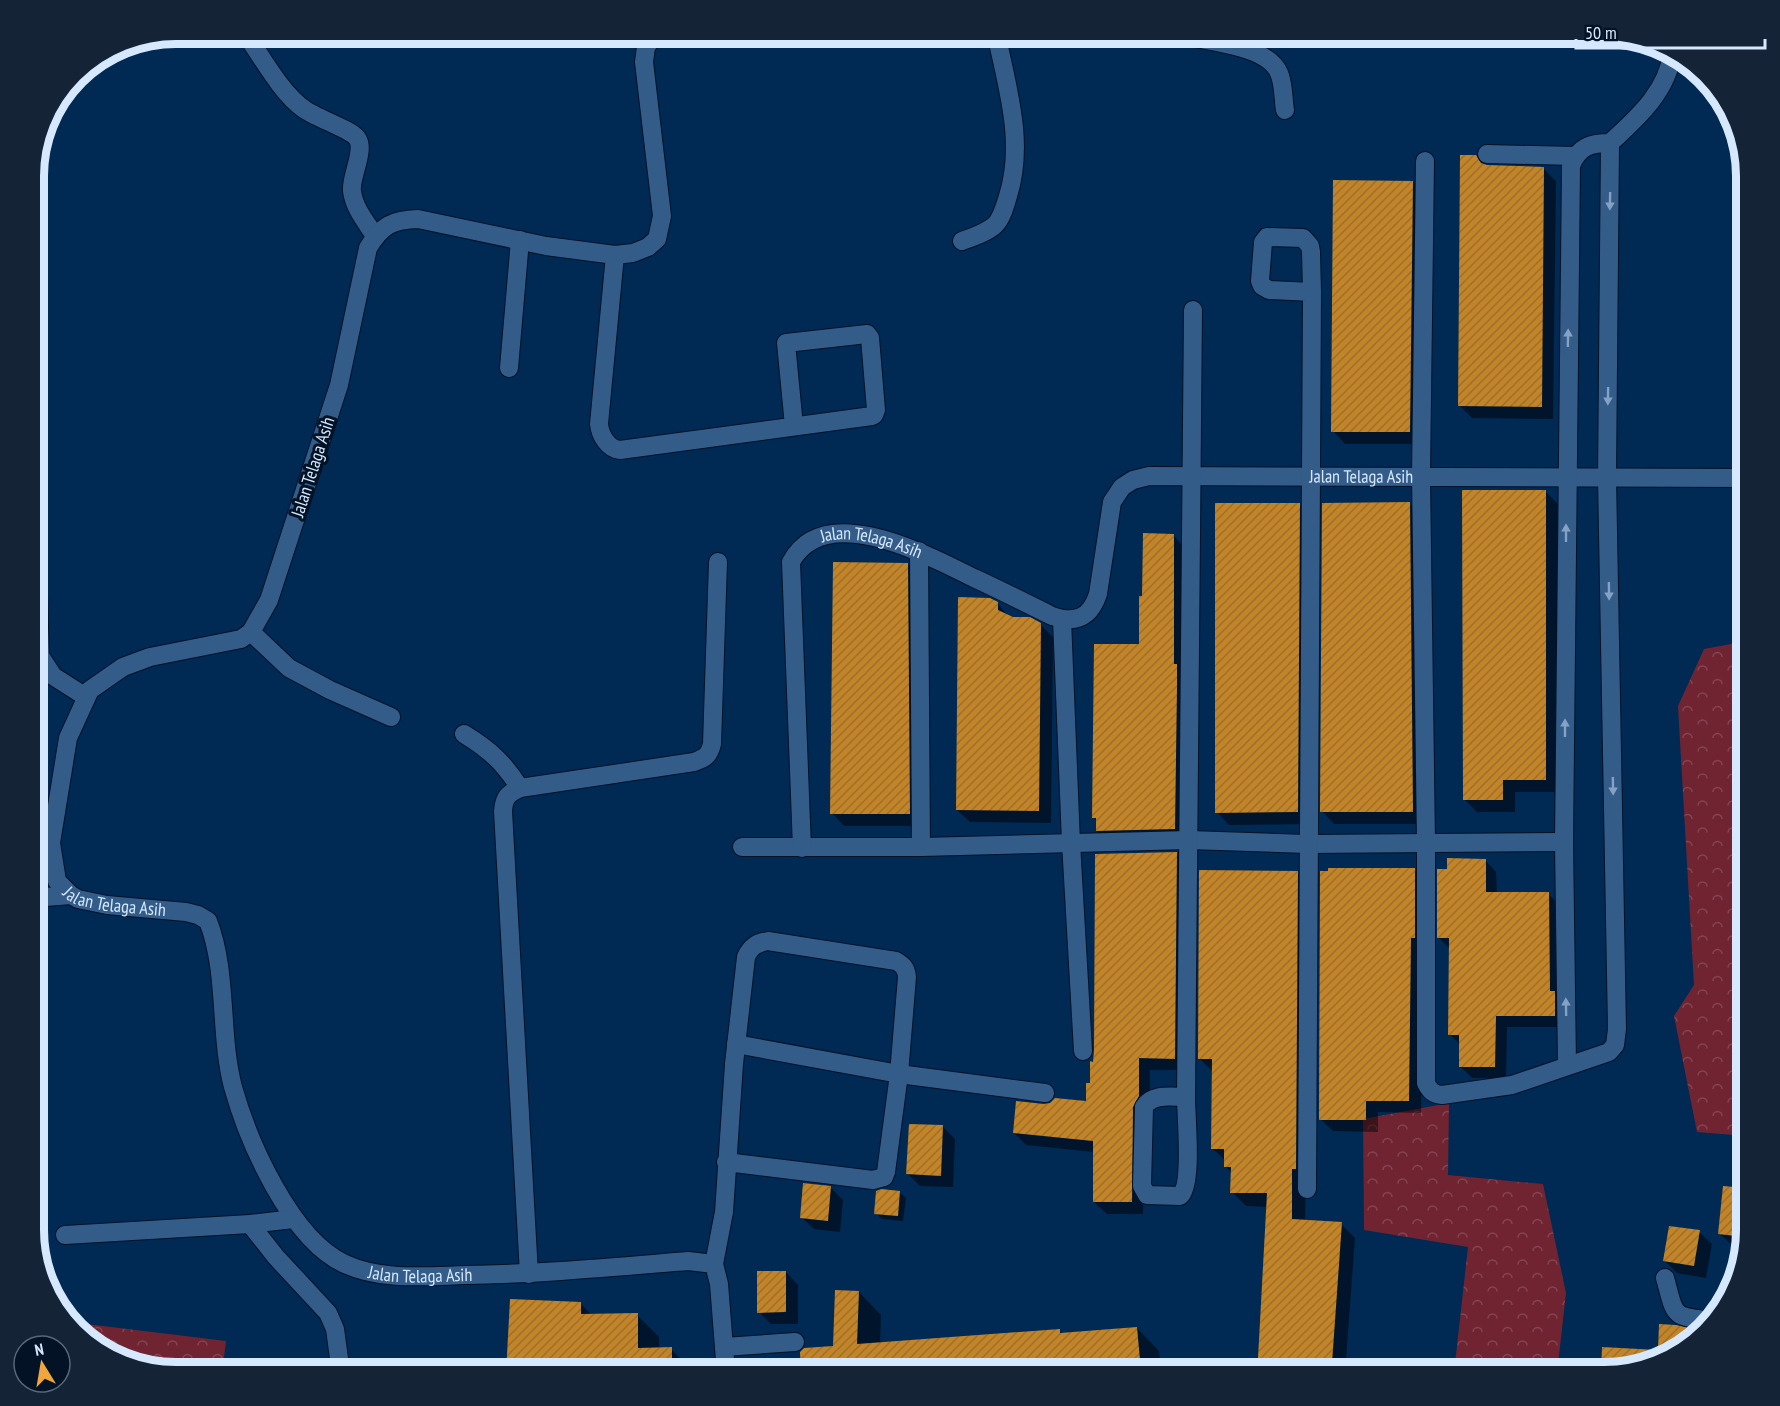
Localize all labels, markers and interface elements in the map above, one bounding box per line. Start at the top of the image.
scale bar [1576,12,1765,50]
text: 50 m [1585,21,1617,44]
one-way arrow [1605,192,1615,211]
one-way arrow [1564,328,1573,347]
one-way arrow [1603,387,1613,406]
street label: Jalan Telaga Asih [285,414,340,521]
street label: Jalan Telaga Asih [1308,465,1413,488]
street label: Jalan Telaga Asih [816,521,926,563]
one-way arrow [1561,523,1571,542]
one-way arrow [1605,582,1614,601]
one-way arrow [1560,718,1570,737]
one-way arrow [1608,776,1618,795]
street label: Jalan Telaga Asih [57,881,167,921]
one-way arrow [1561,997,1571,1016]
street label: Jalan Telaga Asih [365,1260,472,1287]
north arrow [12,1334,72,1394]
text: N [33,1339,45,1360]

